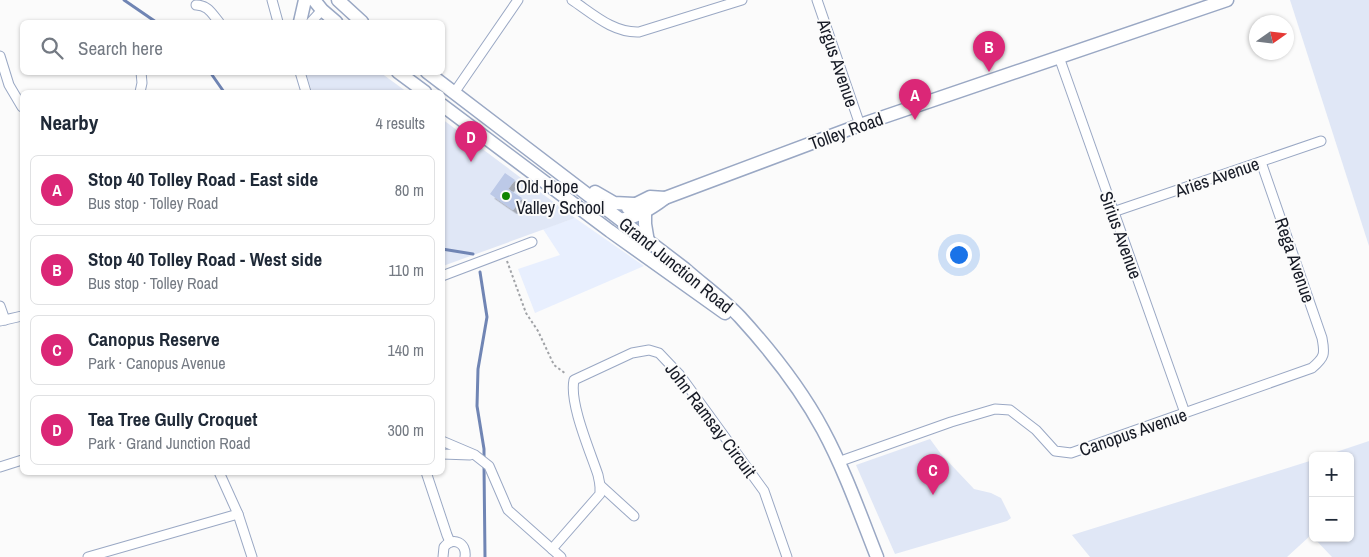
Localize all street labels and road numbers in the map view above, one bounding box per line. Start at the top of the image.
street label: Argus Avenue [811,15,865,110]
street label: Tolley Road [805,106,887,156]
street label: Aries Avenue [1171,151,1262,203]
street label: Sirius Avenue [1094,188,1148,282]
street label: Grand Junction Road [614,211,738,319]
street label: Rega Avenue [1269,214,1321,306]
street label: John Ramsay Circuit [660,357,762,483]
street label: Canopus Avenue [1076,402,1190,462]

